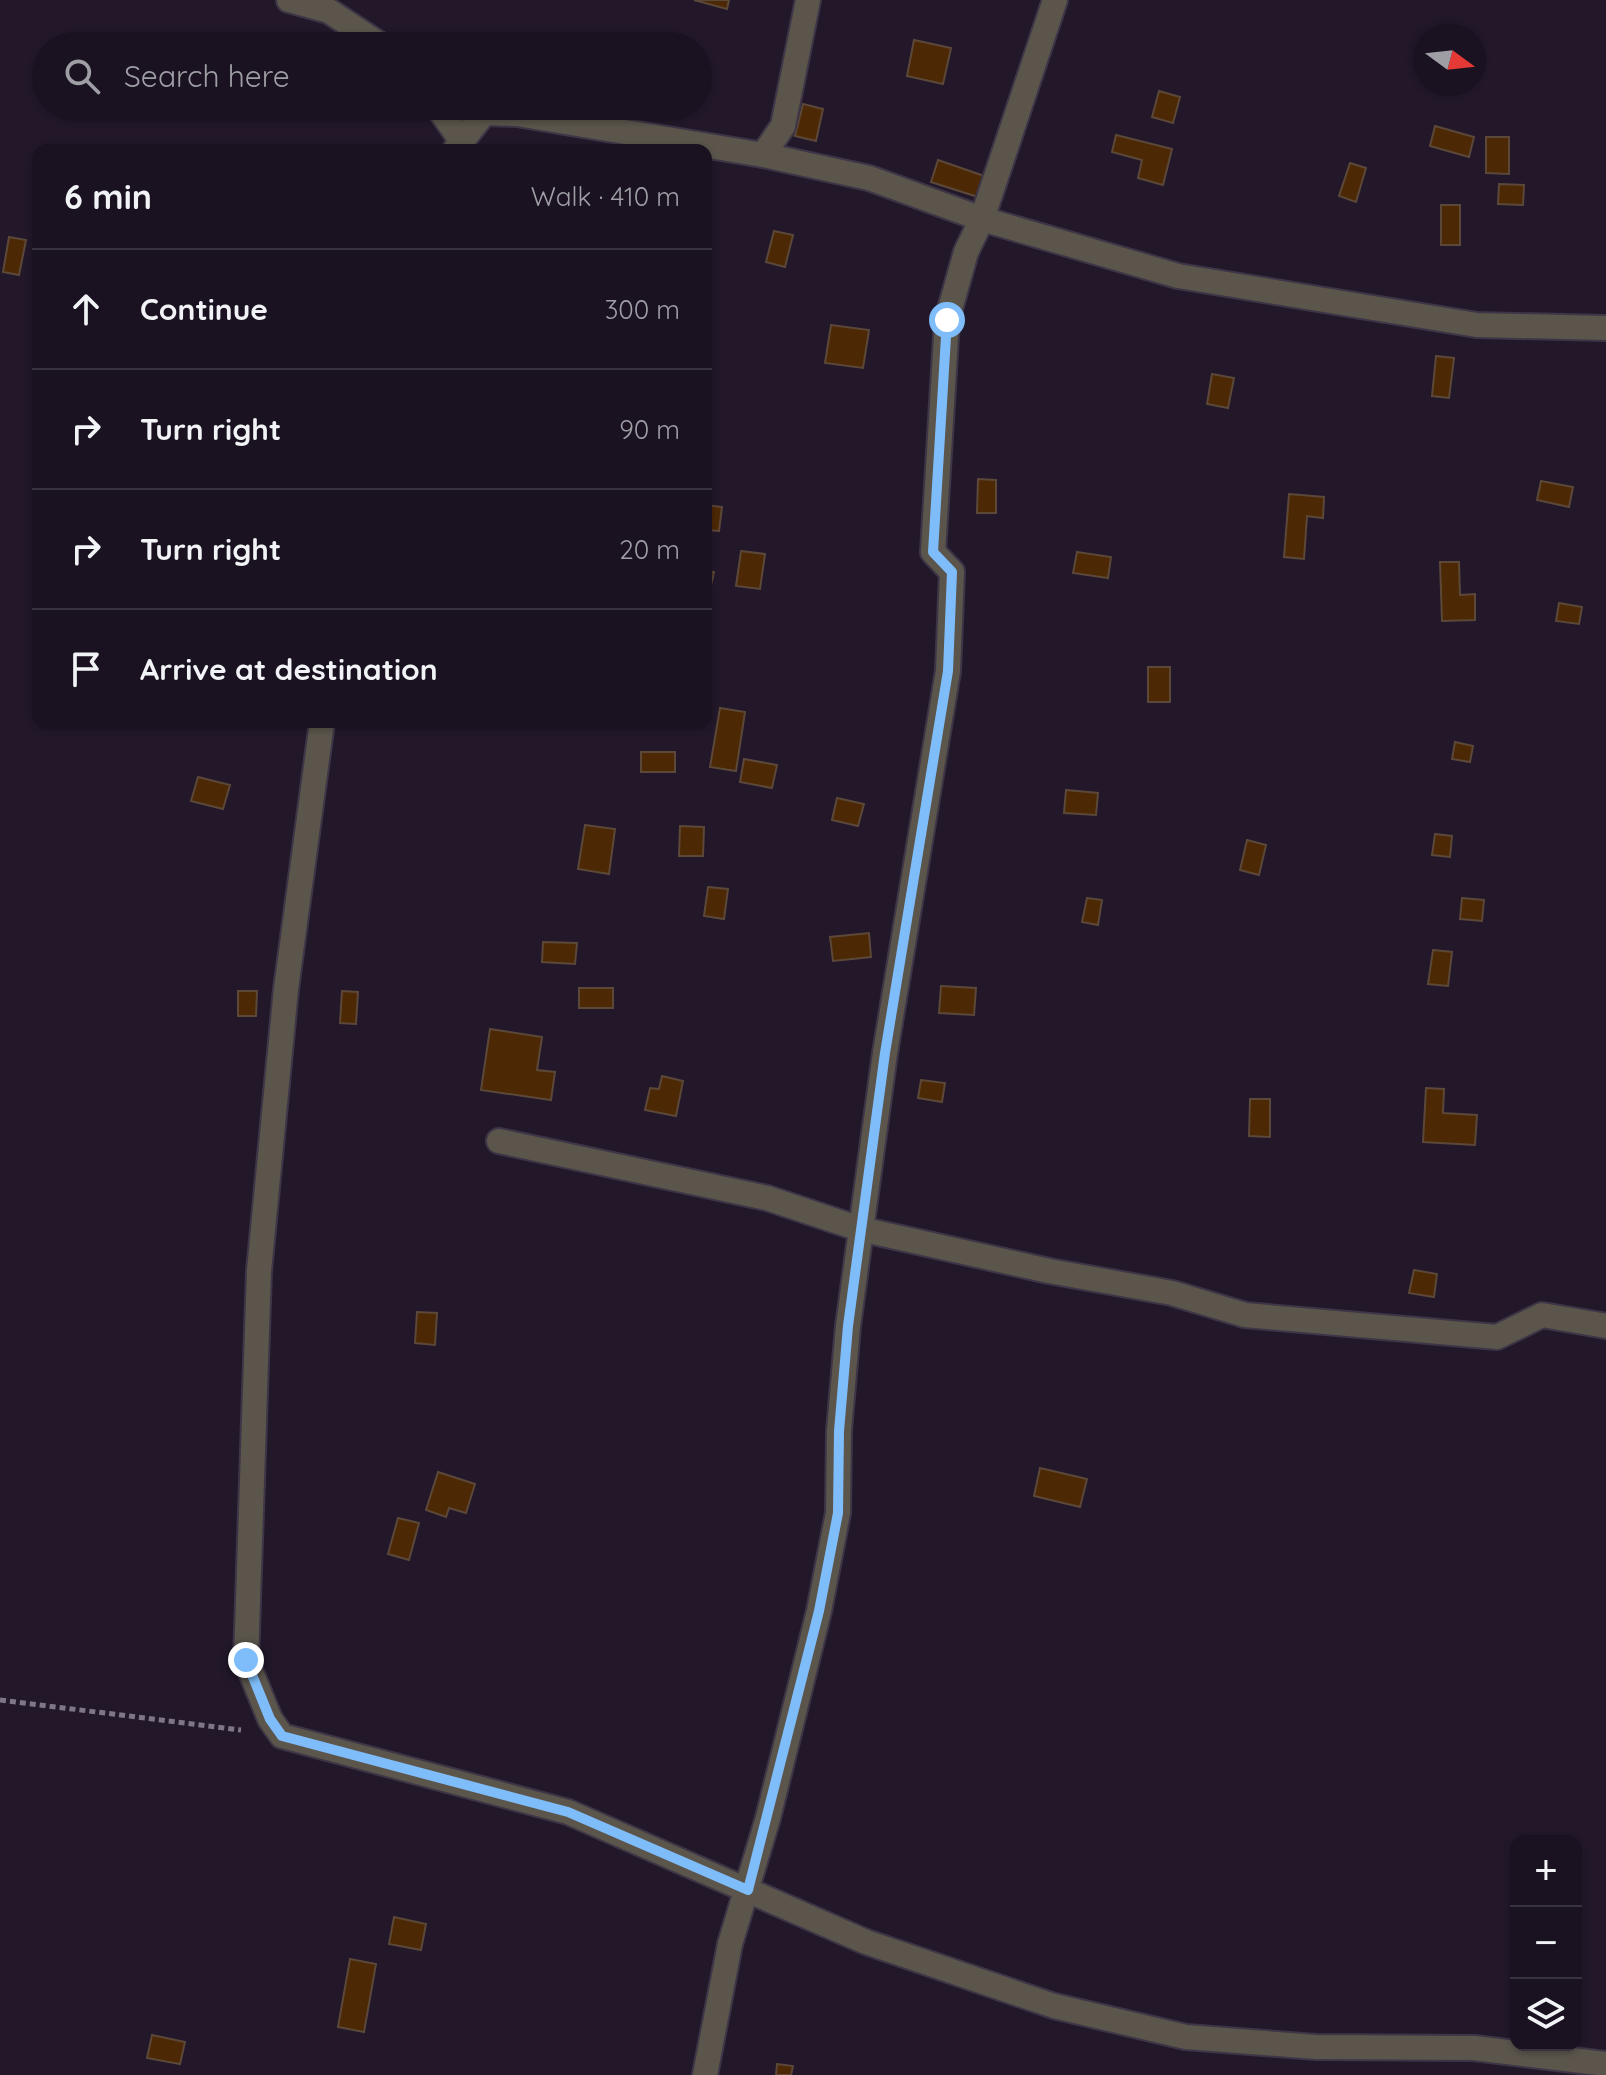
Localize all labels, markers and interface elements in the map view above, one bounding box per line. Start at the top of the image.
north arrow [1414,24,1486,96]
search box [32,32,712,120]
icon: search [60,54,104,98]
text: Search here [124,57,290,95]
text: 6 min [64,175,152,218]
text: Walk · 410 m [531,180,680,213]
icon: ahead [64,287,108,331]
text: Continue [140,290,268,328]
text: 300 m [605,293,680,326]
route start [929,302,965,338]
icon: right [64,407,108,451]
text: Turn right [140,410,281,448]
text: 90 m [619,413,680,446]
icon: right [64,527,108,571]
text: Turn right [140,530,281,568]
text: 20 m [619,533,680,566]
icon: arrive [64,647,108,691]
text: Arrive at destination [140,650,438,688]
route end [228,1642,264,1678]
map controls [1510,1835,1582,2051]
button: + [1510,1835,1582,1907]
button: − [1510,1907,1582,1979]
button: layers [1510,1979,1582,2051]

